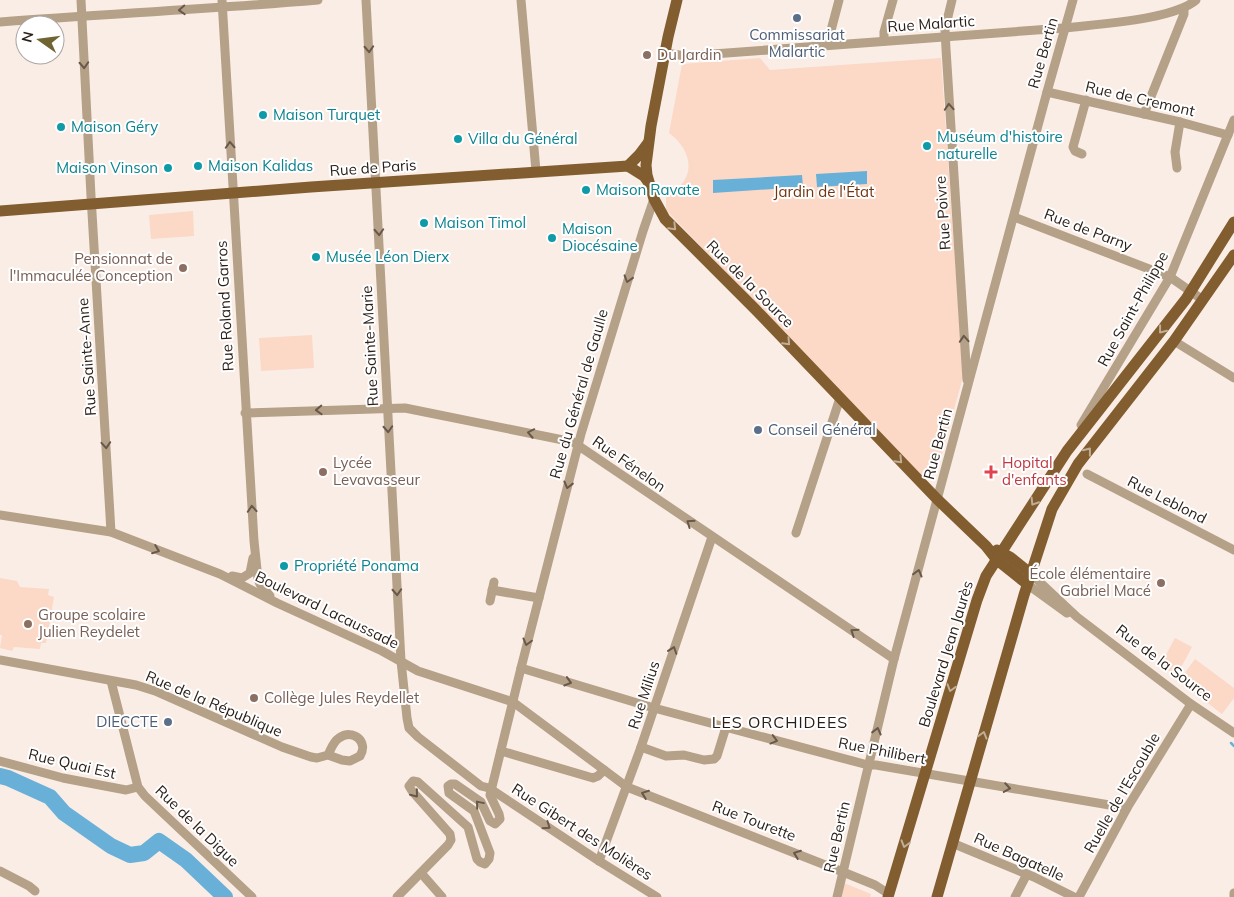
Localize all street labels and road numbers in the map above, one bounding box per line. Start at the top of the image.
street label: Rue Malartic [887,11,975,36]
street label: Rue Bertin [1023,15,1062,91]
street label: Rue de Cremont [1084,77,1197,120]
street label: Rue de Paris [329,155,417,180]
street label: Rue Poivre [930,175,955,251]
street label: Rue de Parny [1041,204,1135,255]
street label: Rue de la Source [703,236,798,331]
street label: Rue Roland Garros [212,240,237,372]
street label: Rue Saint-Philippe [1093,248,1172,370]
street label: Rue Sainte-Marie [357,285,382,407]
street label: Rue Sainte-Anne [73,297,100,417]
street label: Rue du Général de Gaulle [545,307,612,481]
street label: Rue Bertin [919,406,956,482]
street label: Rue Fénelon [589,431,670,496]
street label: Rue Leblond [1124,472,1210,528]
street label: Boulevard Lacaussade [252,567,402,653]
street label: Boulevard Jean Jaurès [914,578,977,730]
street label: Rue de la Source [1112,620,1216,705]
street label: Rue Milius [624,658,663,731]
street label: Rue de la République [143,666,285,741]
street label: Ruelle de l'Escouble [1079,729,1164,856]
street label: Rue Philibert [837,733,927,768]
street label: Rue Quai Est [27,744,118,783]
street label: Rue Gibert des Molières [508,779,656,884]
street label: Rue de la Digue [151,781,243,870]
street label: Rue Tourette [710,796,799,845]
street label: Rue Bertin [819,799,854,875]
street label: Rue Bagatelle [971,828,1067,885]

